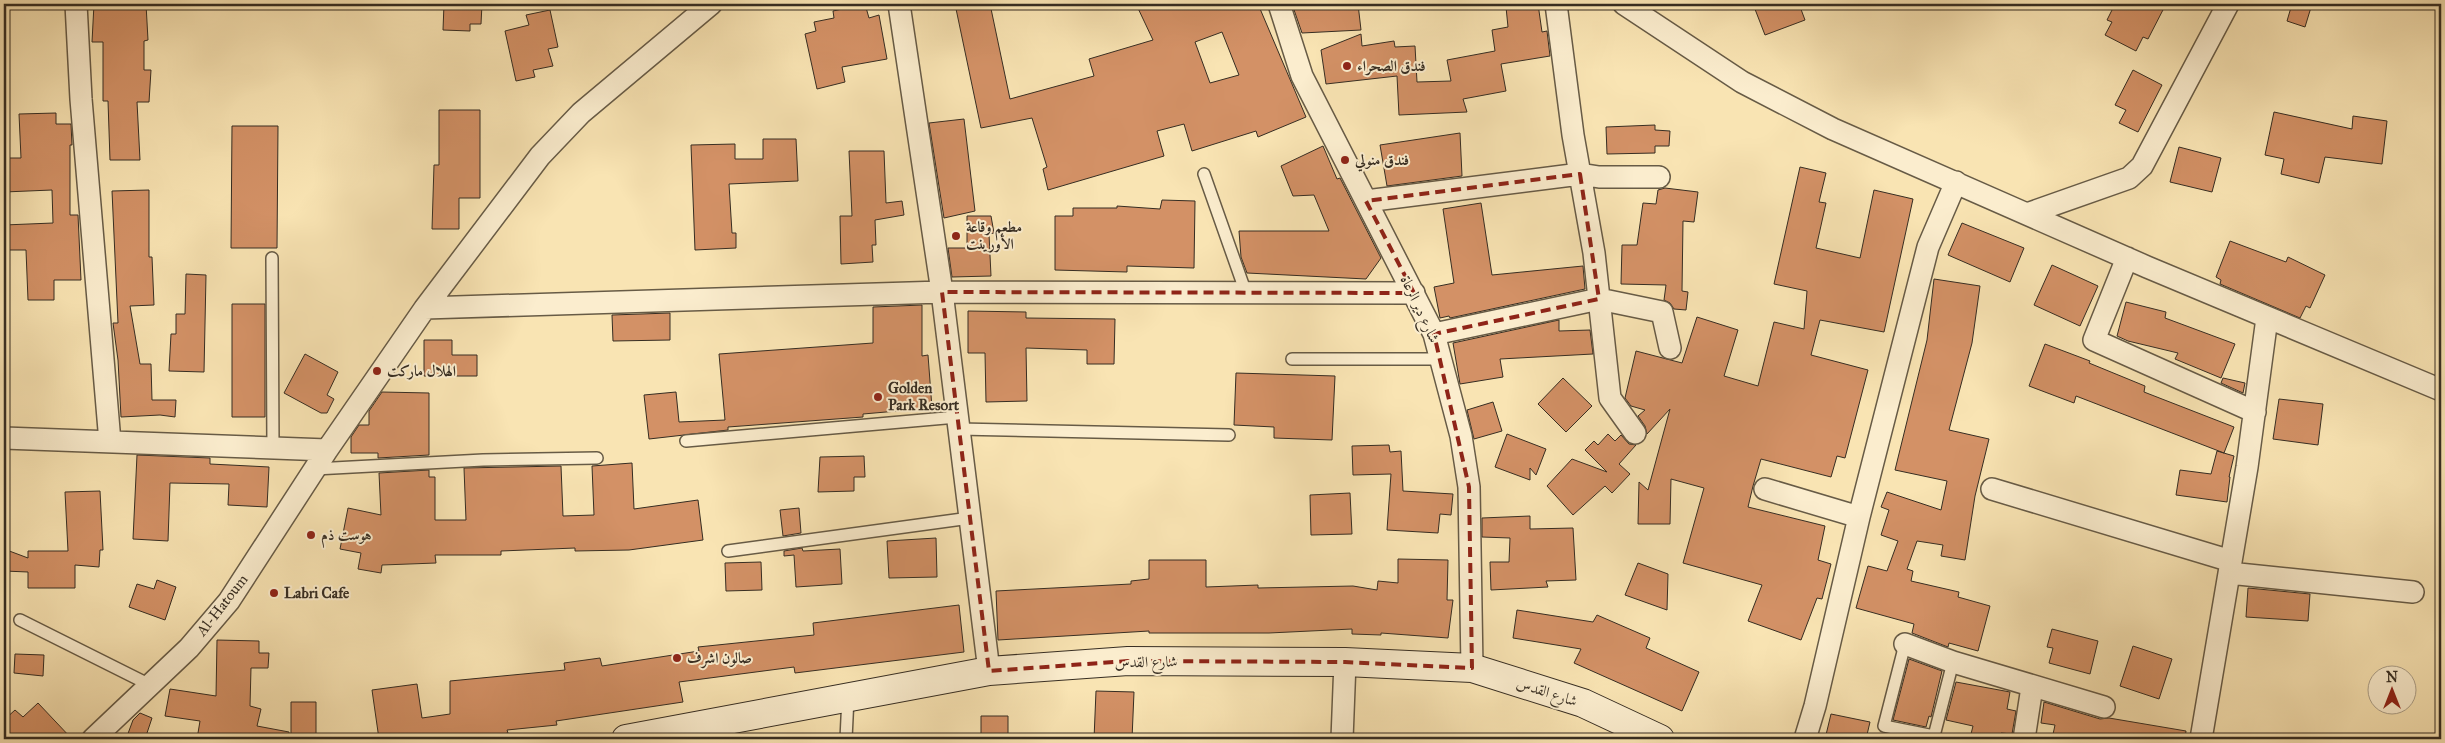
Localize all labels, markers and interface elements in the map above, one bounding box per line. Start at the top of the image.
place label: فندق الصحراء [1357,57,1426,76]
marker: فندق الصحراء [1341,60,1353,72]
place label: فندق منولي [1354,151,1409,172]
marker: فندق منولي [1339,154,1351,166]
place label: مطعم وقاعة الأورينت [966,218,1022,253]
marker: مطعم وقاعة الأورينت [950,230,962,242]
street label: شارع دير الرعاة [1393,273,1443,347]
place label: الهلال ماركت [387,362,456,380]
marker: الهلال ماركت [371,365,383,377]
place label: Golden Park Resort [888,379,960,414]
marker: Golden Park Resort [872,391,884,403]
place label: هوست ذم [321,526,372,548]
marker: هوست ذم [305,529,317,541]
street label: Al-Hatoum [192,570,252,640]
place label: Labri Cafe [284,584,350,602]
marker: Labri Cafe [268,587,280,599]
place label: صالون اشرف [687,649,752,669]
marker: صالون اشرف [671,652,683,664]
street label: شارع القدس [1114,652,1178,676]
north arrow [2368,666,2418,716]
text: N [2386,669,2398,686]
street label: شارع القدس [1513,674,1580,714]

